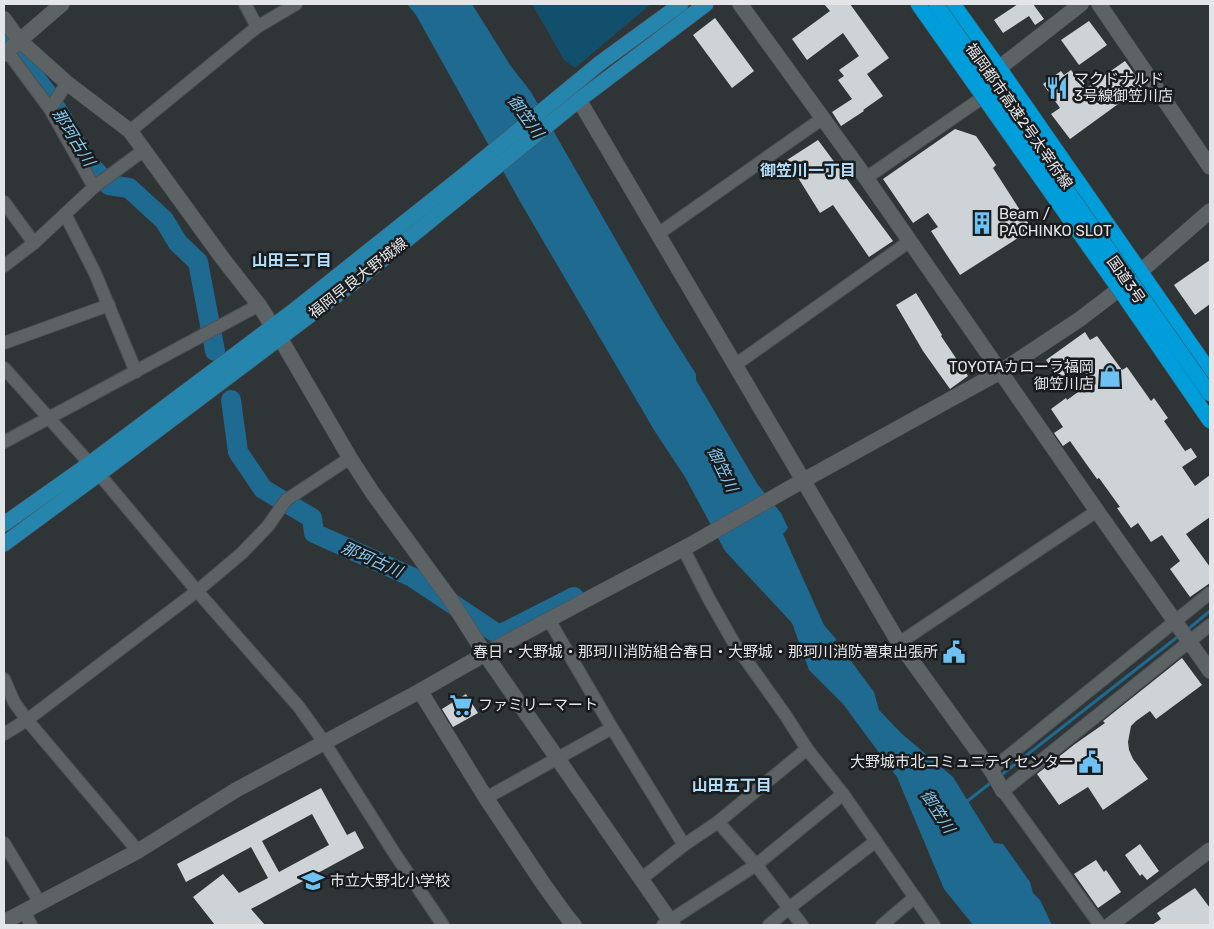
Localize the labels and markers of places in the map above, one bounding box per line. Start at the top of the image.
place label: マクドナルド 3号線御笠川店 [1074,70,1173,105]
restaurant icon: マクドナルド 3号線御笠川店 [1044,75,1070,101]
place label: Beam / PACHINKO SLOT [999,205,1112,240]
building icon: Beam / PACHINKO SLOT [969,210,995,236]
place label: TOYOTAカローラ福岡 御笠川店 [949,358,1094,393]
shop icon: TOYOTAカローラ福岡 御笠川店 [1097,363,1123,389]
public building icon: 春日・大野城・那珂川消防組合春日・大野城・那珂川消防署東出張所 [941,639,967,665]
place label: 春日・大野城・那珂川消防組合春日・大野城・那珂川消防署東出張所 [473,643,938,661]
supermarket icon: ファミリーマート [448,692,474,718]
place label: ファミリーマート [478,696,598,714]
public building icon: 大野城市北コミュニティセンター [1077,749,1103,775]
place label: 大野城市北コミュニティセンター [850,753,1074,771]
school or university icon: 市立大野北小学校 [300,868,326,894]
place label: 市立大野北小学校 [330,872,450,890]

